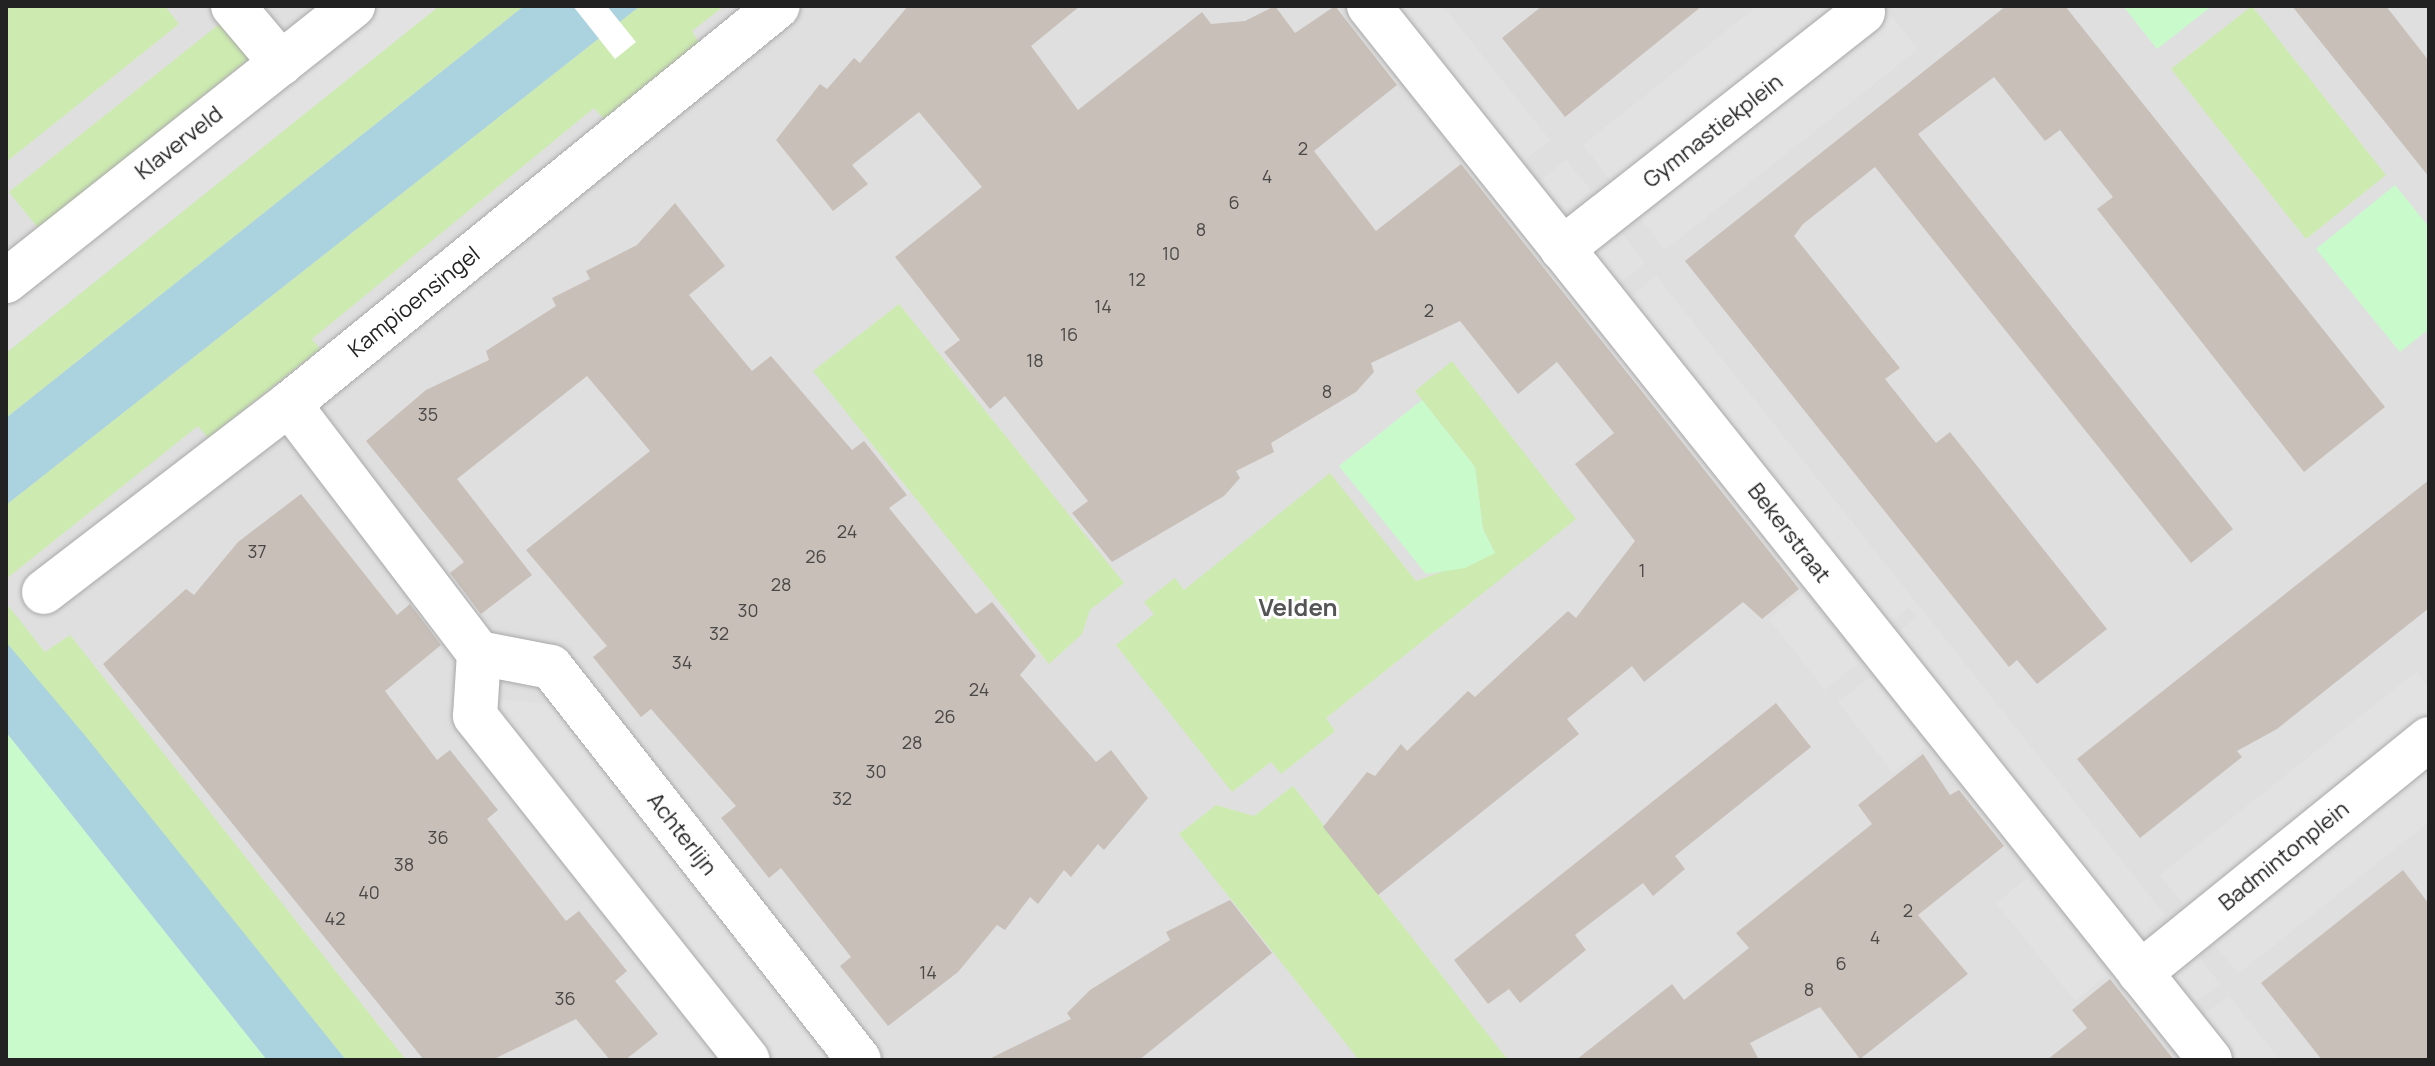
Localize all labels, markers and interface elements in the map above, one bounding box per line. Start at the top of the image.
street label: Gymnastiekplein [1638,68,1788,194]
street label: Klaverveld [130,101,228,185]
house number: 2 [1298,137,1308,159]
house number: 4 [1262,165,1272,187]
house number: 6 [1228,191,1240,213]
house number: 8 [1196,218,1206,240]
street label: Kampioensingel [343,241,485,363]
house number: 10 [1162,242,1180,264]
house number: 12 [1128,268,1146,290]
house number: 14 [1094,295,1112,317]
house number: 2 [1424,299,1434,321]
house number: 16 [1060,323,1078,345]
house number: 18 [1026,349,1044,371]
house number: 8 [1322,380,1332,402]
house number: 35 [418,403,438,425]
street label: Bekerstraat [1742,478,1836,588]
house number: 24 [837,520,857,542]
house number: 37 [248,540,266,562]
house number: 26 [805,545,827,567]
house number: 1 [1638,559,1646,581]
house number: 28 [771,573,791,595]
district label: Velden [1258,593,1338,621]
house number: 30 [738,599,758,621]
house number: 32 [709,622,729,644]
house number: 34 [672,651,692,673]
house number: 24 [969,678,989,700]
house number: 26 [934,705,956,727]
house number: 28 [902,731,922,753]
house number: 30 [866,760,886,782]
house number: 32 [832,787,852,809]
street label: Achterlijn [642,788,722,880]
street label: Badmintonplein [2214,796,2354,916]
house number: 36 [427,826,449,848]
house number: 38 [394,853,414,875]
house number: 40 [358,881,380,903]
house number: 2 [1903,899,1913,921]
house number: 42 [325,907,345,929]
house number: 4 [1870,926,1880,948]
house number: 6 [1835,952,1847,974]
house number: 14 [919,961,937,983]
house number: 8 [1804,978,1814,1000]
house number: 36 [554,987,576,1009]

